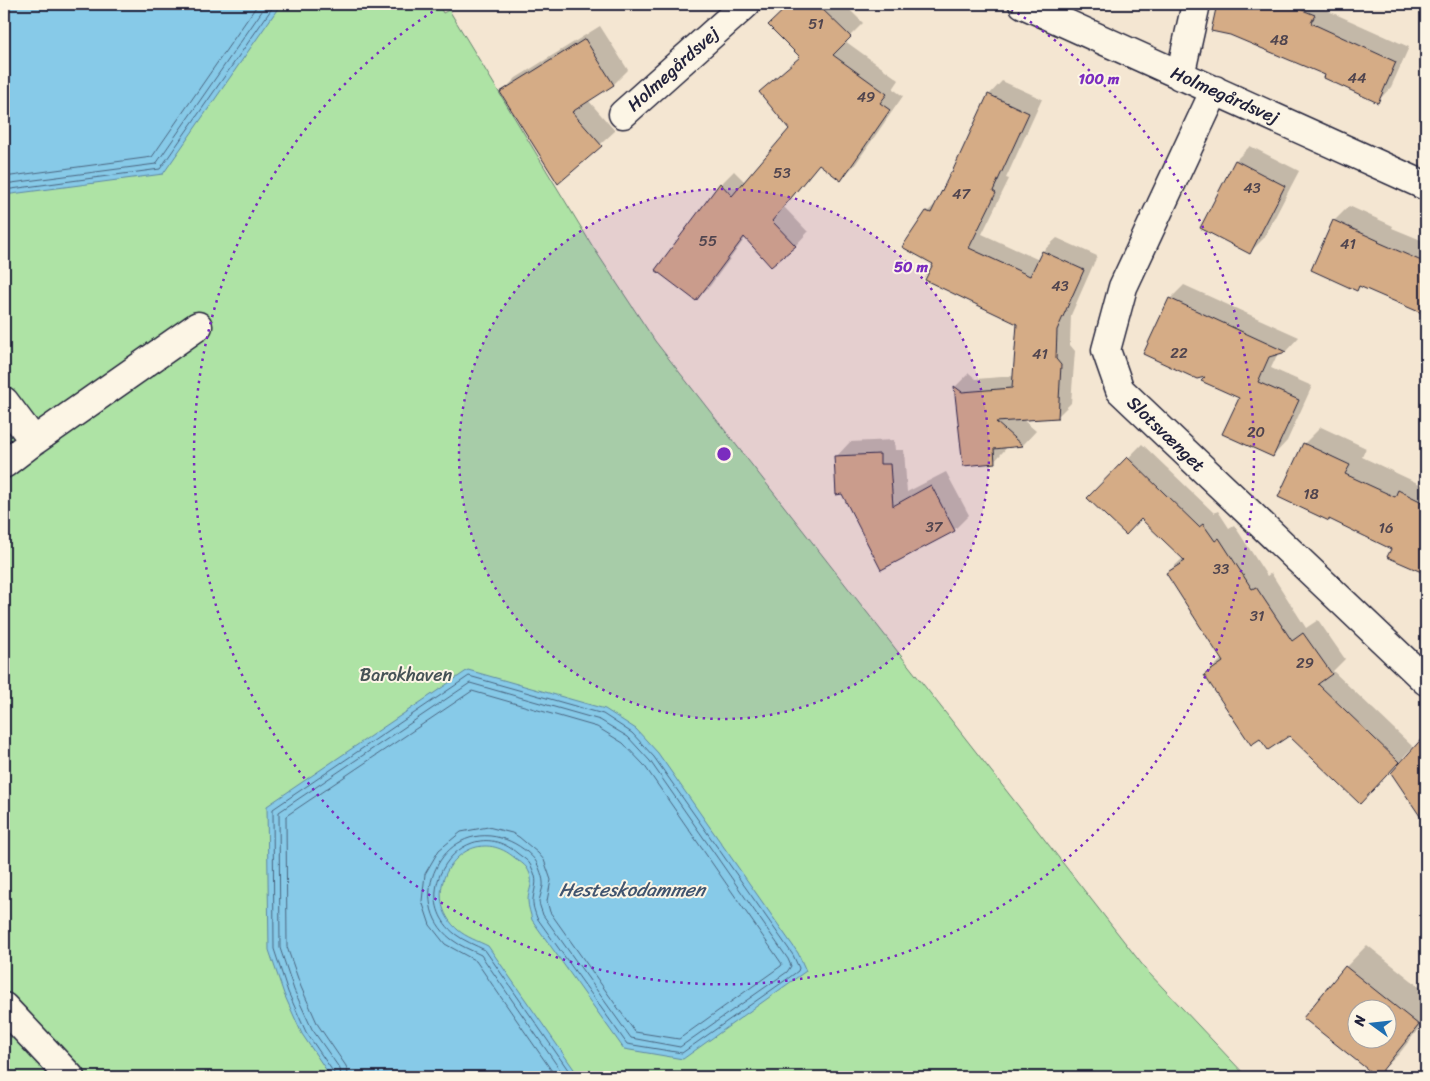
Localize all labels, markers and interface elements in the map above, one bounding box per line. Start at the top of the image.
house number: 51 [808,11,824,37]
street label: Holmegårdsvej [619,18,727,120]
house number: 48 [1270,27,1288,53]
street label: Holmegårdsvej [1166,57,1285,133]
house number: 44 [1348,65,1366,91]
text: 100 m [1079,66,1120,92]
house number: 49 [857,84,875,110]
house number: 53 [773,160,791,186]
house number: 43 [1243,175,1261,201]
house number: 47 [952,181,971,207]
house number: 55 [699,228,717,254]
house number: 41 [1340,231,1356,257]
text: 50 m [894,254,929,280]
house number: 43 [1051,273,1069,299]
house number: 22 [1170,340,1188,366]
house number: 41 [1032,341,1048,367]
street label: Slotsvænget [1119,388,1213,480]
house number: 20 [1247,419,1265,445]
centre of rings [715,445,733,463]
house number: 18 [1303,481,1319,507]
house number: 37 [926,514,944,540]
house number: 16 [1379,515,1393,541]
house number: 33 [1213,556,1229,582]
house number: 31 [1250,603,1264,629]
house number: 29 [1296,650,1314,676]
park label: Barokhaven [360,659,452,691]
water label: Hesteskodammen [559,873,707,906]
north arrow [1348,998,1398,1048]
text: N [1346,1013,1373,1030]

